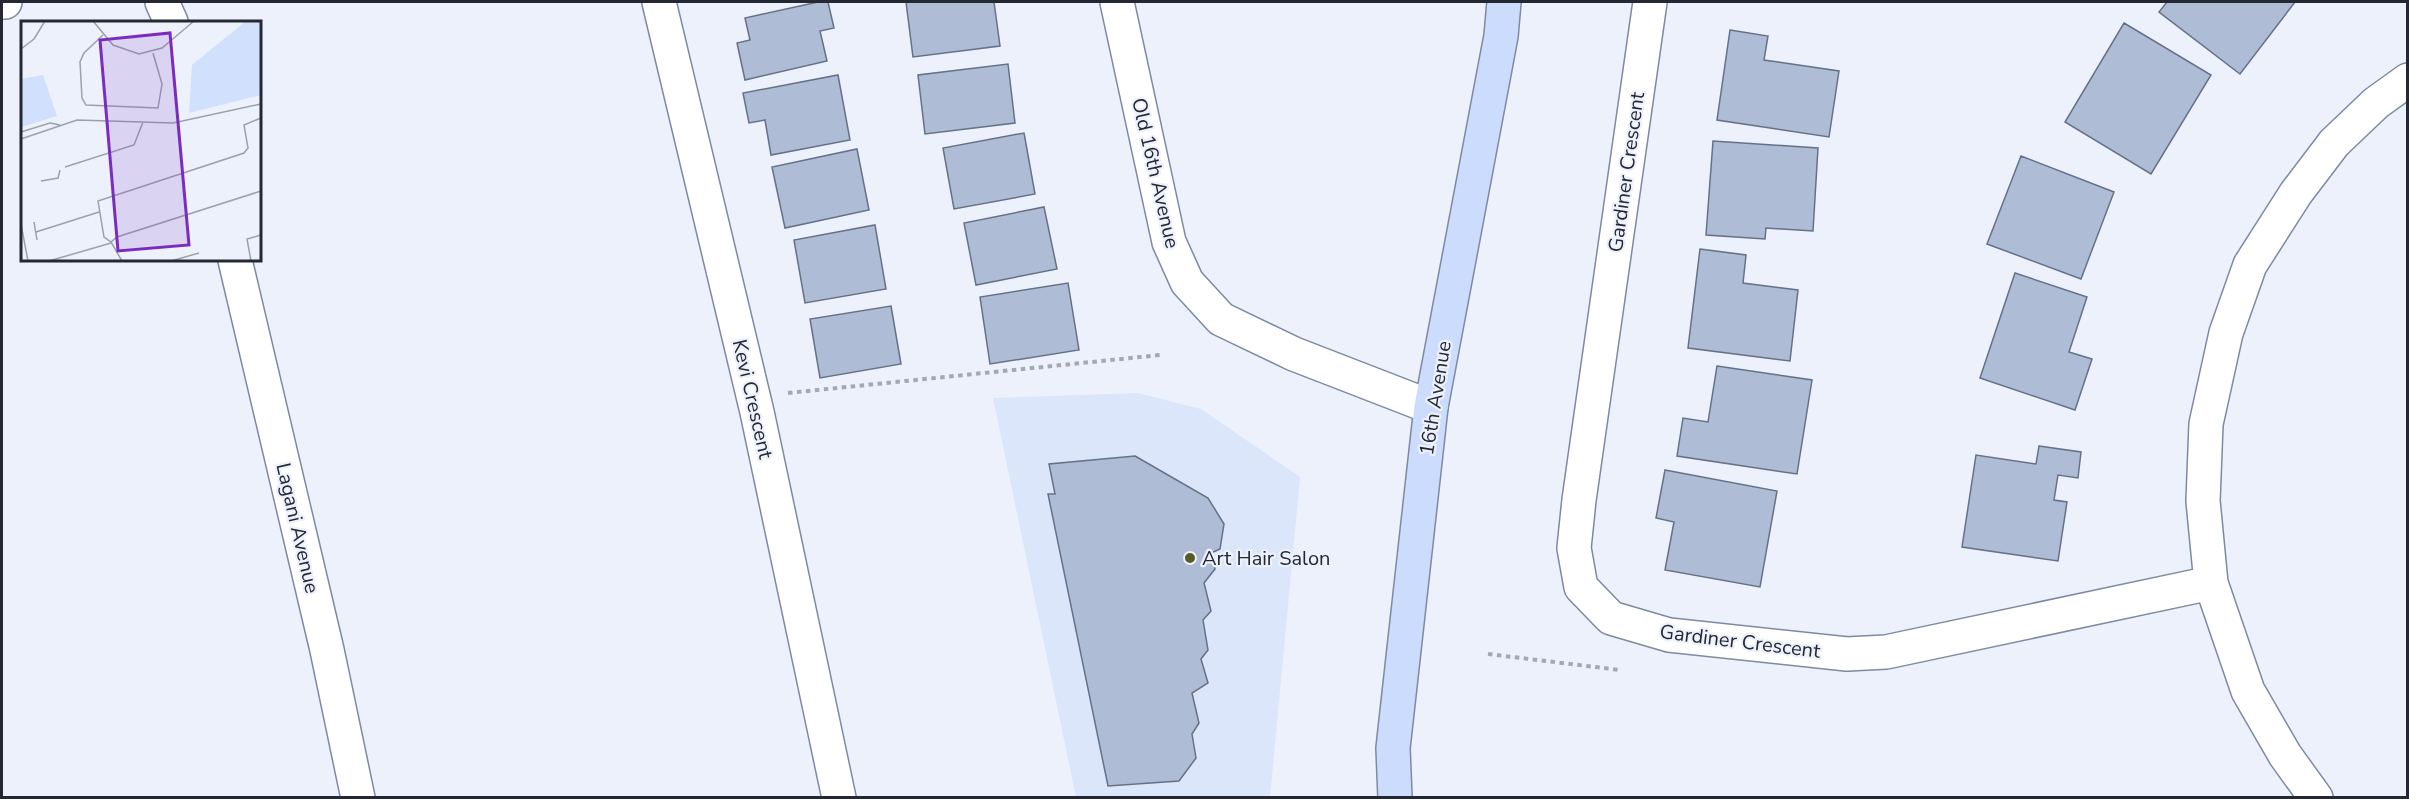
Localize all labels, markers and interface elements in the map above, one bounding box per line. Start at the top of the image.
inset map [21,21,261,261]
street label: Gardiner Crescent [1602,89,1651,254]
street label: Old 16th Avenue [1125,95,1186,251]
street label: Kevi Crescent [726,337,780,462]
street label: 16th Avenue [1413,339,1458,457]
street label: Lagani Avenue [269,460,326,596]
place label: Art Hair Salon [1202,545,1330,572]
marker: Art Hair Salon [1183,551,1197,565]
street label: Gardiner Crescent [1658,618,1823,665]

